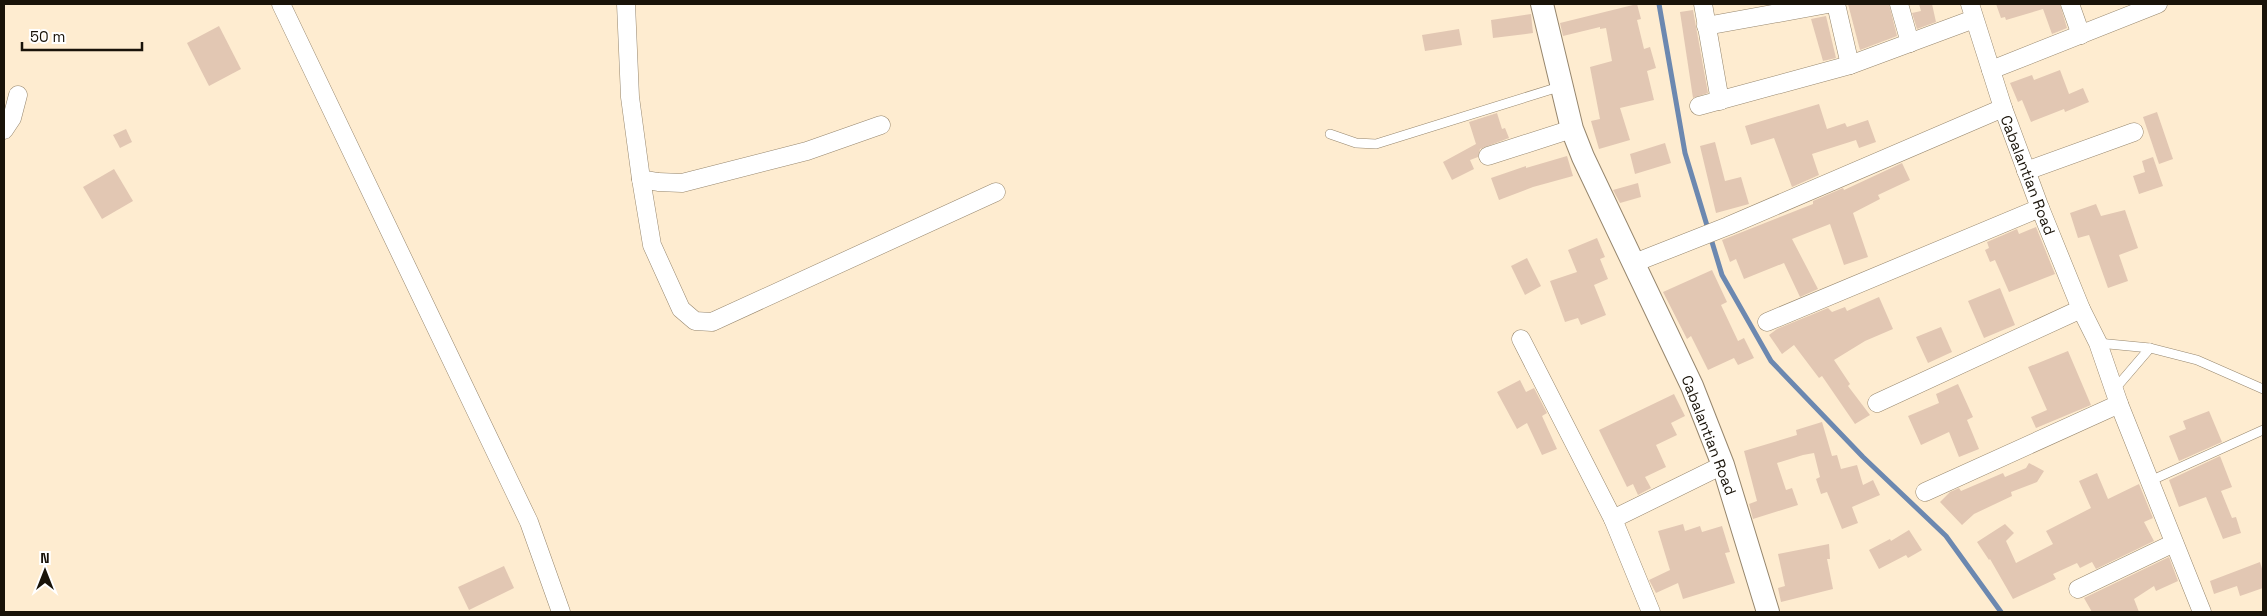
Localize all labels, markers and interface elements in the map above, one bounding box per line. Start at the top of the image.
scale bar [22,20,142,52]
text: 50 m [30,27,65,46]
street label: Cabalantian Road [1996,112,2060,238]
street label: Cabalantian Road [1677,372,1741,498]
north arrow [20,546,70,596]
text: N [40,549,50,567]

